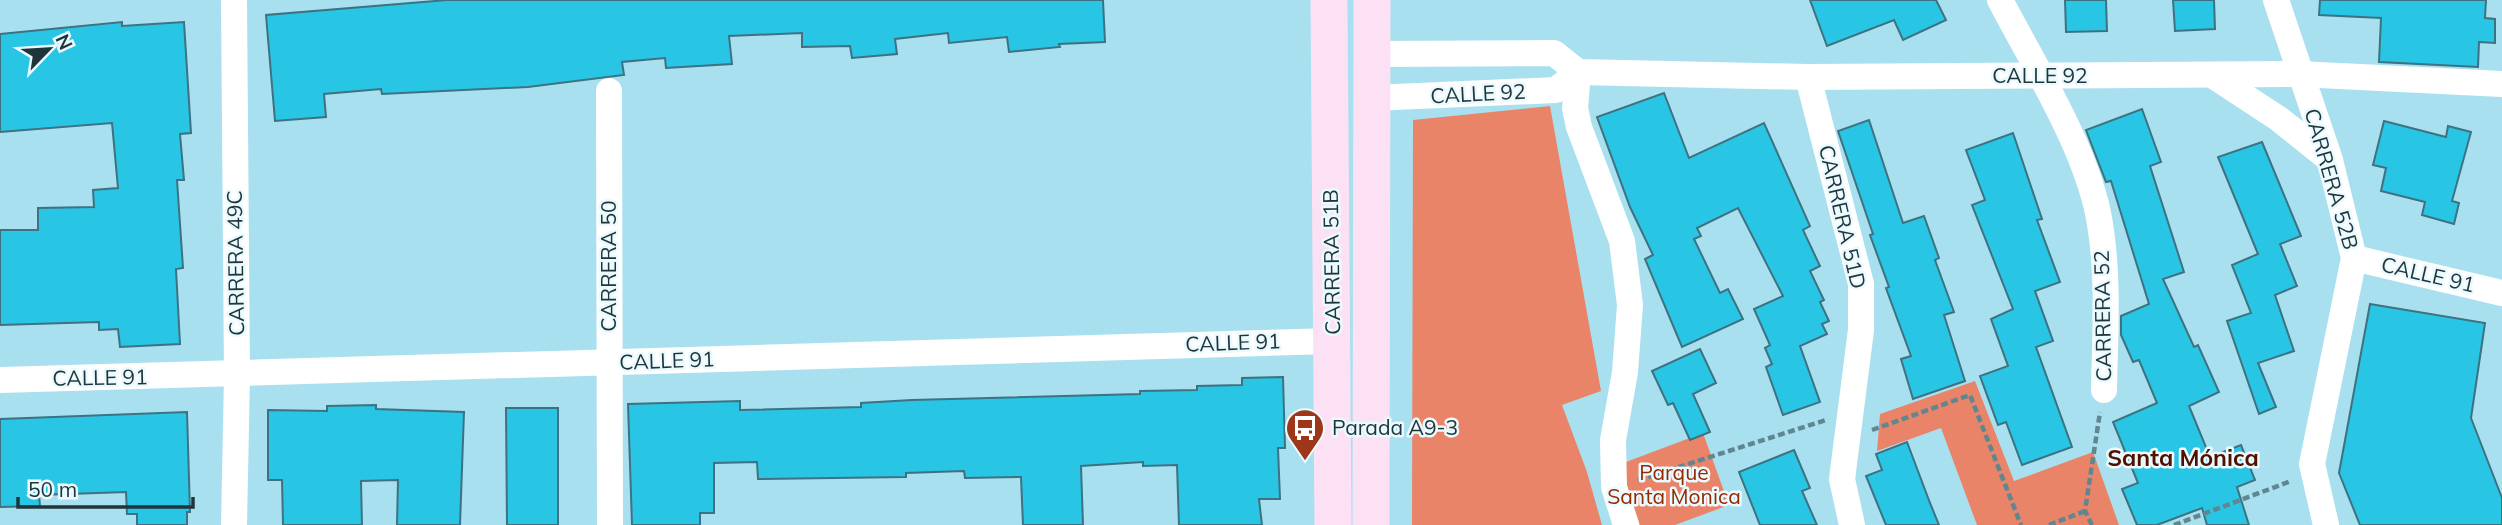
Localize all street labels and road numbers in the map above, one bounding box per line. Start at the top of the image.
street label: CALLE 92 [1992,62,2088,88]
street label: CALLE 92 [1430,78,1526,108]
street label: CARRERA 52B [2299,105,2365,252]
street label: CARRERA 51D [1814,142,1872,291]
street label: CARRERA 51B [1317,189,1345,335]
street label: CARRERA 49C [221,190,249,336]
street label: CARRERA 50 [595,200,621,332]
street label: CARRERA 52 [2088,250,2116,382]
street label: CALLE 91 [2379,251,2478,297]
street label: CALLE 91 [1185,327,1281,357]
street label: CALLE 91 [619,345,715,375]
street label: CALLE 91 [52,363,148,391]

